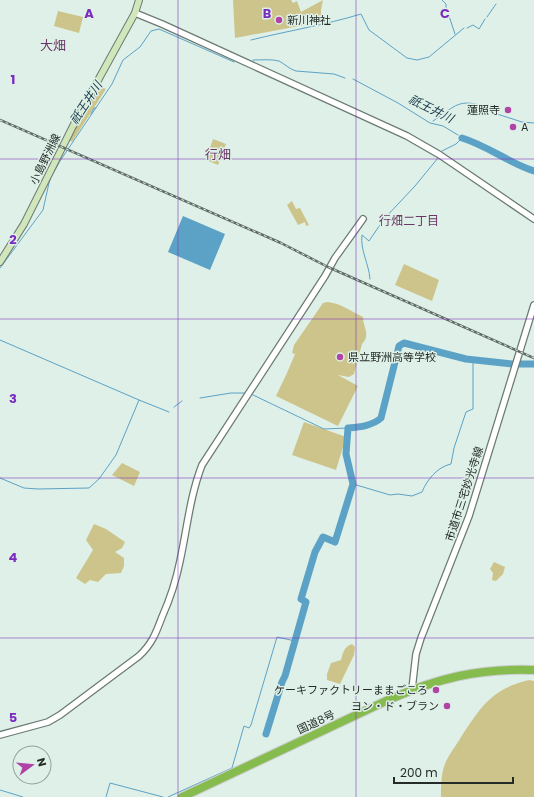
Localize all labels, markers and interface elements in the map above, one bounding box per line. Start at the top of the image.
text: A [84,4,94,23]
text: B [263,4,272,23]
text: C [440,4,450,23]
place label: 新川神社 [287,12,331,28]
marker: 新川神社 [274,15,284,25]
district label: 大畑 [40,36,66,55]
text: 1 [11,70,15,89]
water label: 祇王井川 [65,76,107,127]
water label: 祇王井川 [406,90,458,128]
place label: 蓮照寺 [467,102,500,118]
marker: 蓮照寺 [503,105,513,115]
place label: A [521,119,529,135]
marker: A [508,122,518,132]
street label: 小島野洲線 [26,131,64,187]
district label: 行畑 [205,145,231,164]
district label: 行畑二丁目 [379,212,439,229]
text: 2 [9,230,17,249]
place label: 県立野洲高等学校 [348,349,436,365]
marker: 県立野洲高等学校 [335,352,345,362]
text: 3 [9,389,17,408]
street label: 市道市三宅妙光寺線 [441,444,487,544]
text: 4 [9,548,18,567]
place label: ケーキファクトリーままごころ [274,682,428,698]
marker: ケーキファクトリーままごころ [431,685,441,695]
place label: ヨン・ド・ブラン [351,698,439,714]
marker: ヨン・ド・ブラン [442,701,452,711]
street label: 国道8号 [295,706,337,738]
text: 5 [9,708,17,727]
north arrow [12,745,52,785]
text: N [33,756,50,768]
scale bar [394,759,513,785]
text: 200 m [400,764,438,781]

